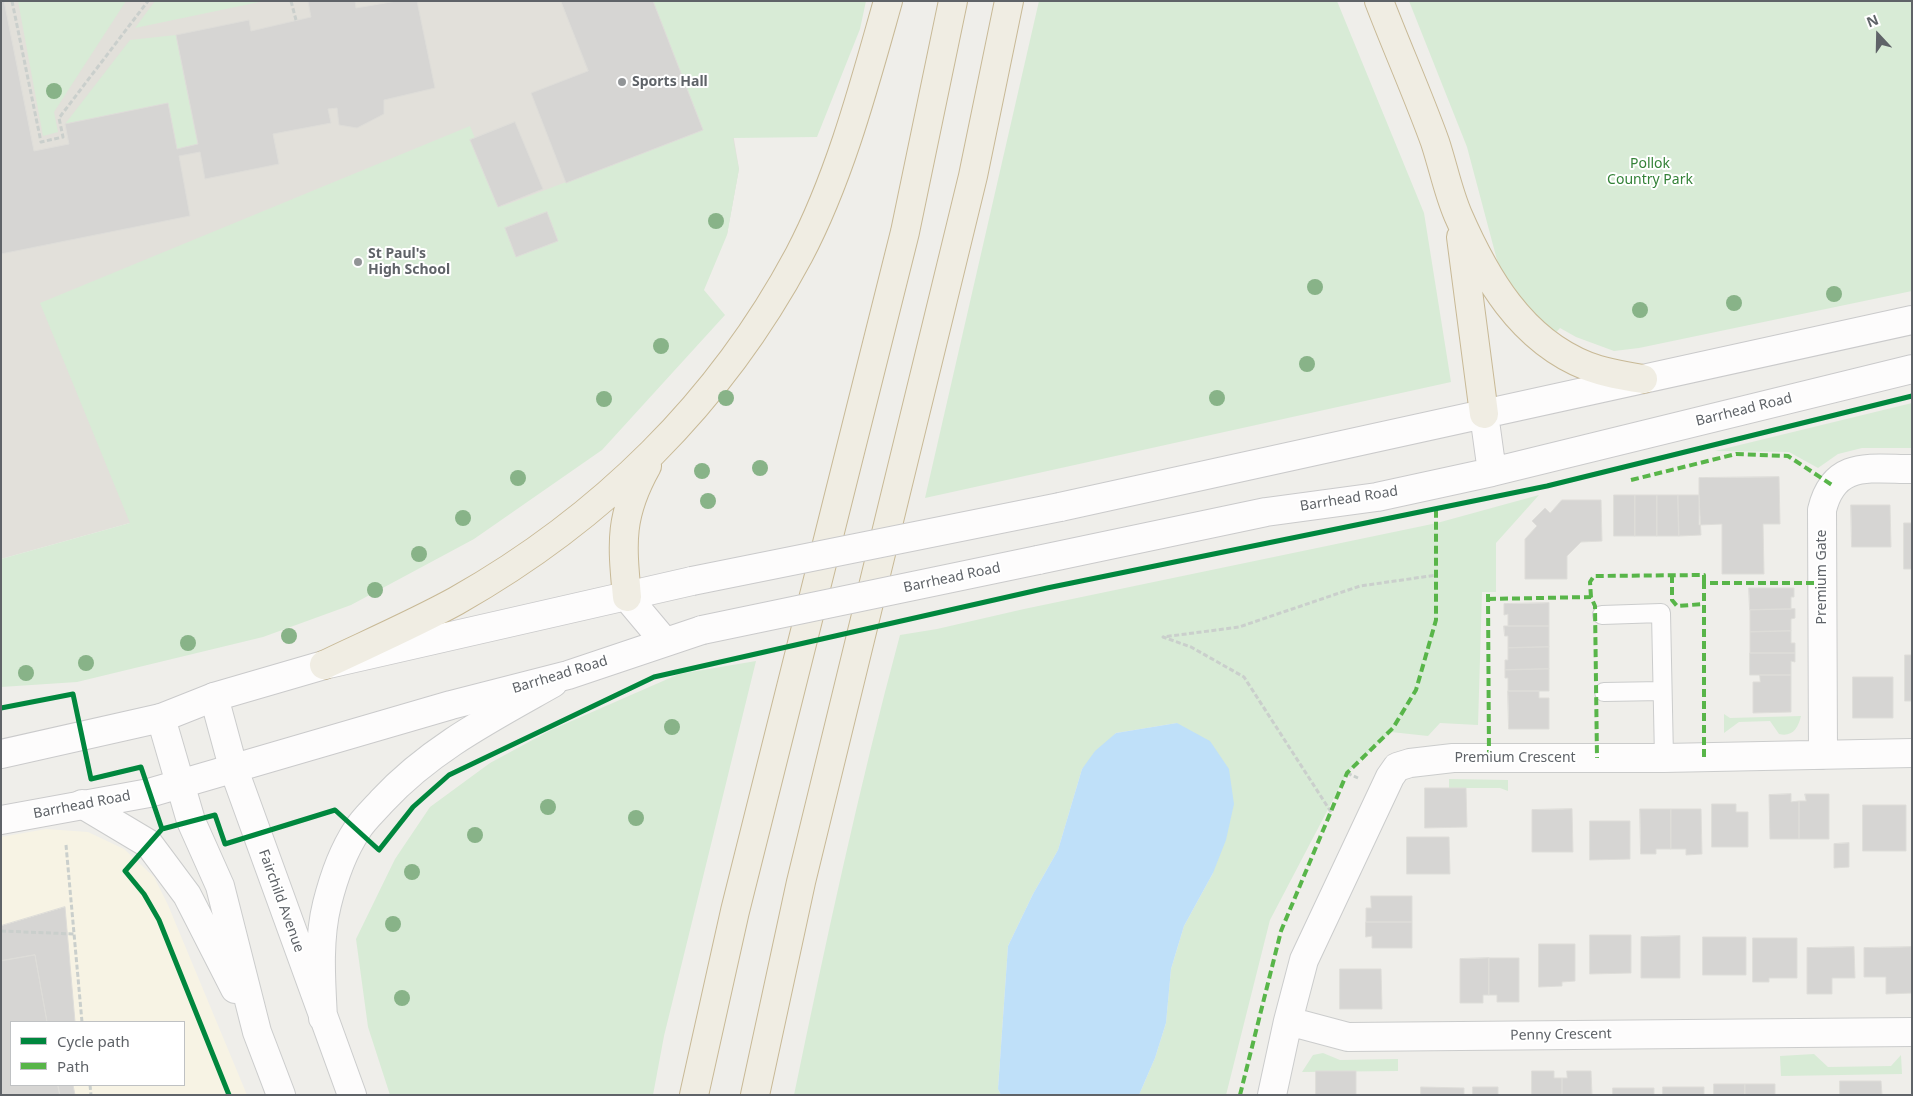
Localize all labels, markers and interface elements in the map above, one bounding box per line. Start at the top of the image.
north arrow [1853,10,1903,60]
text: N [1864,10,1881,31]
place label: Sports Hall [632,74,708,90]
marker: Sports Hall [616,76,628,88]
park label: Pollok Country Park [1607,156,1693,188]
place label: St Paul's High School [368,246,450,278]
marker: St Paul's High School [352,256,364,268]
street label: Barrhead Road [1694,390,1794,430]
street label: Barrhead Road [1299,483,1399,515]
street label: Premium Gate [1814,530,1830,624]
street label: Barrhead Road [902,560,1002,596]
street label: Barrhead Road [510,653,610,697]
street label: Premium Crescent [1454,750,1576,766]
street label: Barrhead Road [32,787,132,823]
street label: Fairchild Avenue [255,847,307,955]
legend [10,1021,185,1086]
street label: Penny Crescent [1510,1026,1612,1044]
text: Cycle path [57,1031,130,1051]
text: Path [57,1056,89,1076]

